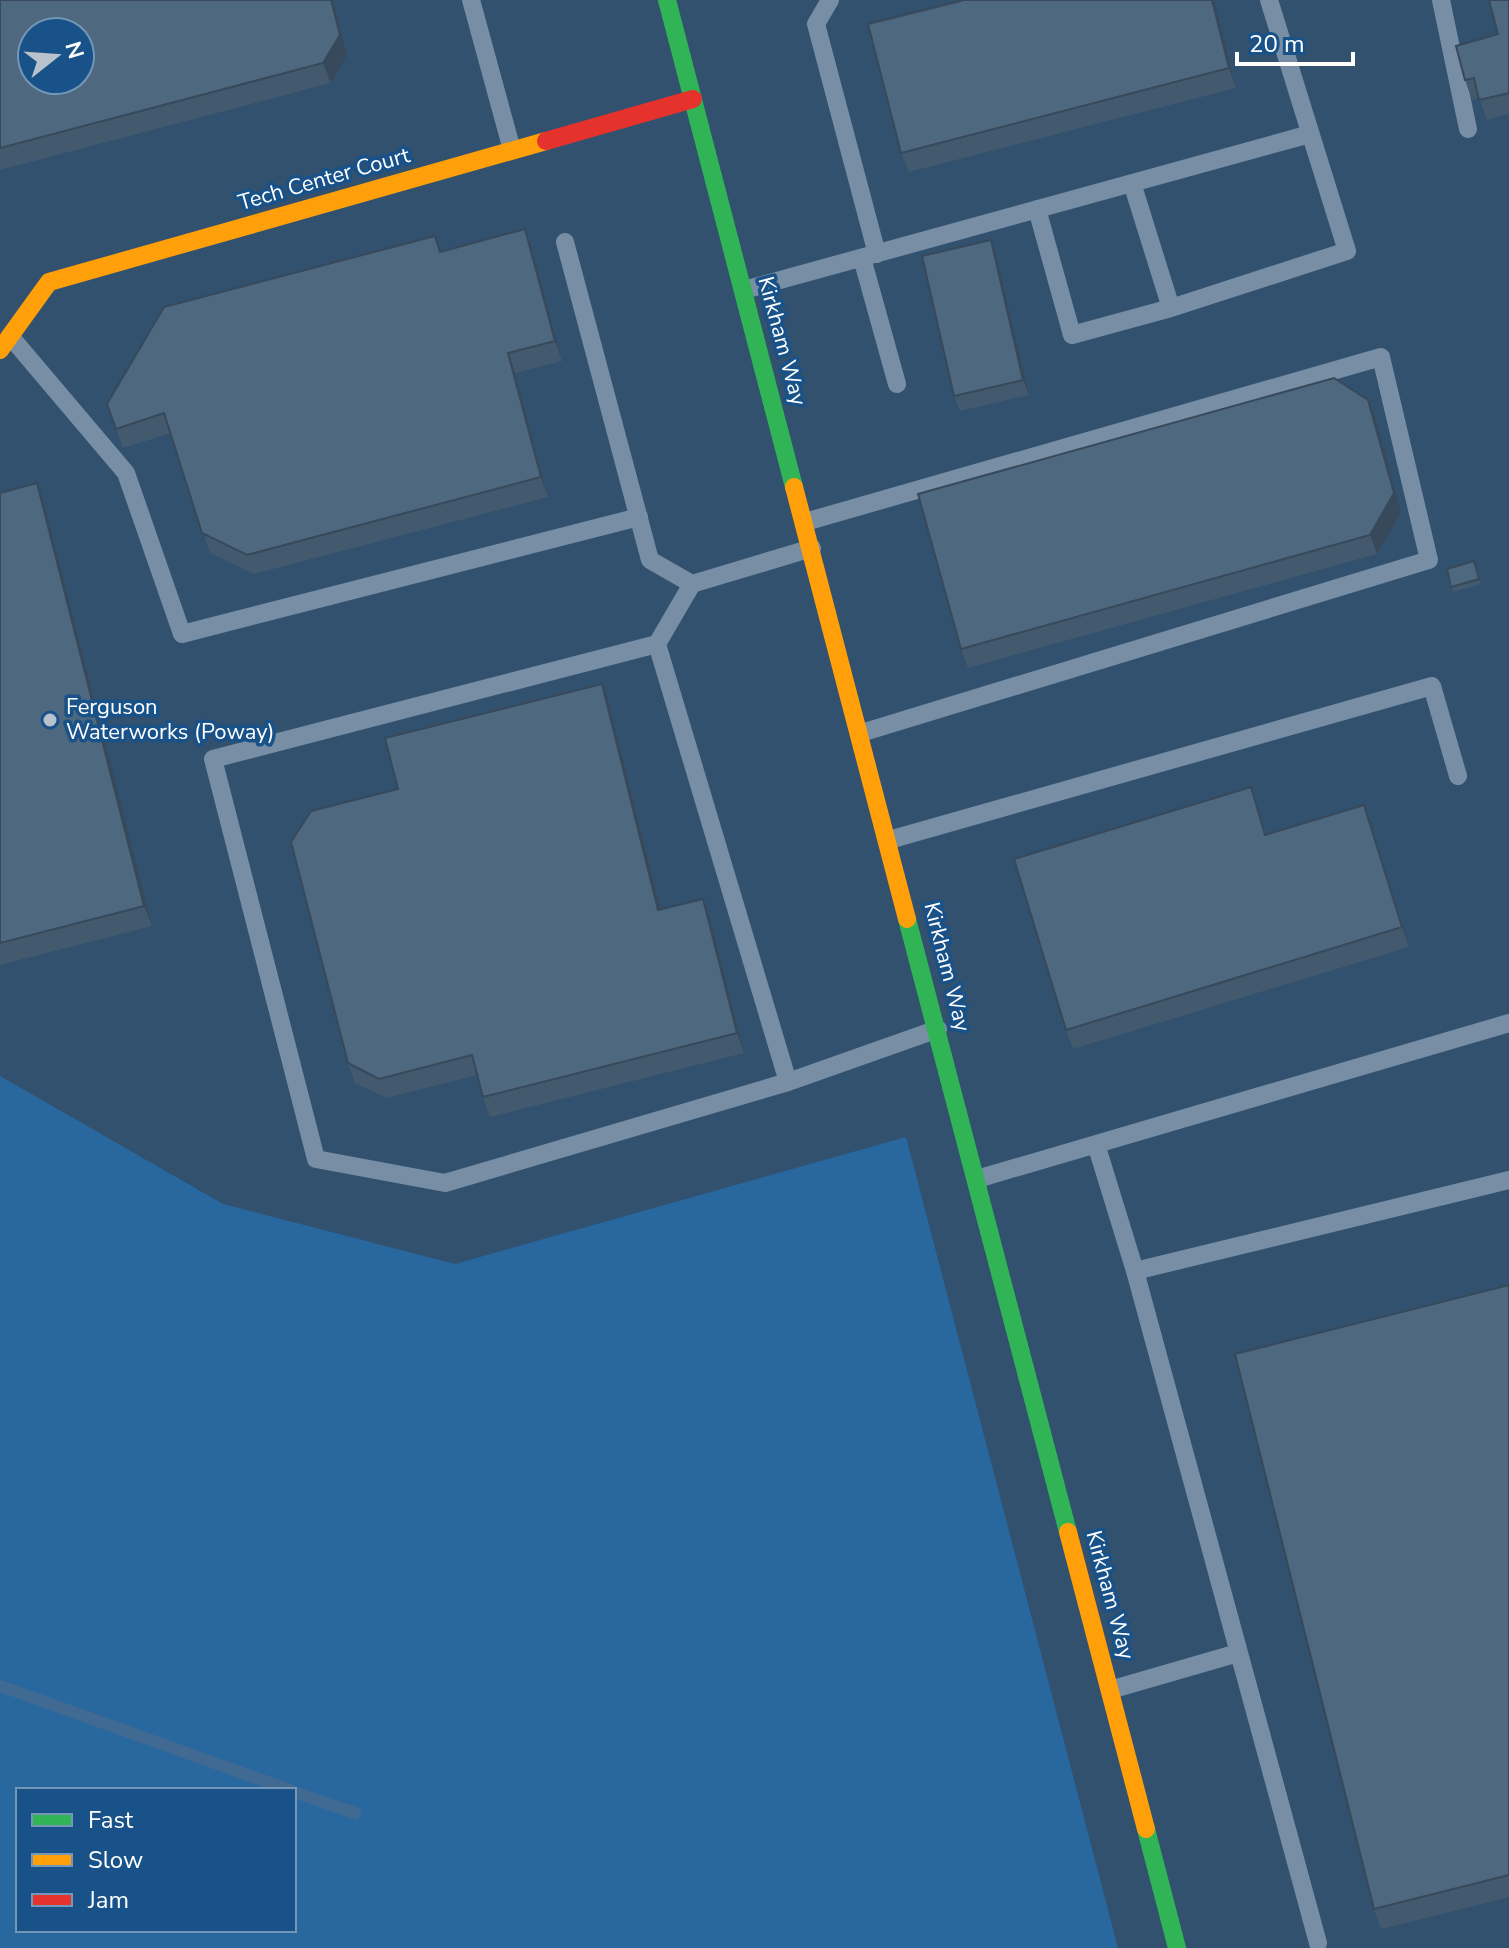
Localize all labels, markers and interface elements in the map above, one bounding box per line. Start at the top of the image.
north arrow [16,16,96,96]
scale bar [1237,16,1353,66]
text: 20 m [1249,28,1305,60]
text: N [57,38,91,63]
street label: Tech Center Court [235,140,414,218]
street label: Kirkham Way [750,273,814,409]
place label: Ferguson Waterworks (Poway) [66,692,275,747]
marker: Ferguson Waterworks (Poway) [41,711,59,729]
street label: Kirkham Way [916,899,978,1035]
street label: Kirkham Way [1078,1527,1142,1663]
legend [16,1788,296,1932]
text: Fast [88,1804,134,1836]
text: Slow [88,1844,143,1876]
text: Jam [87,1884,129,1916]

